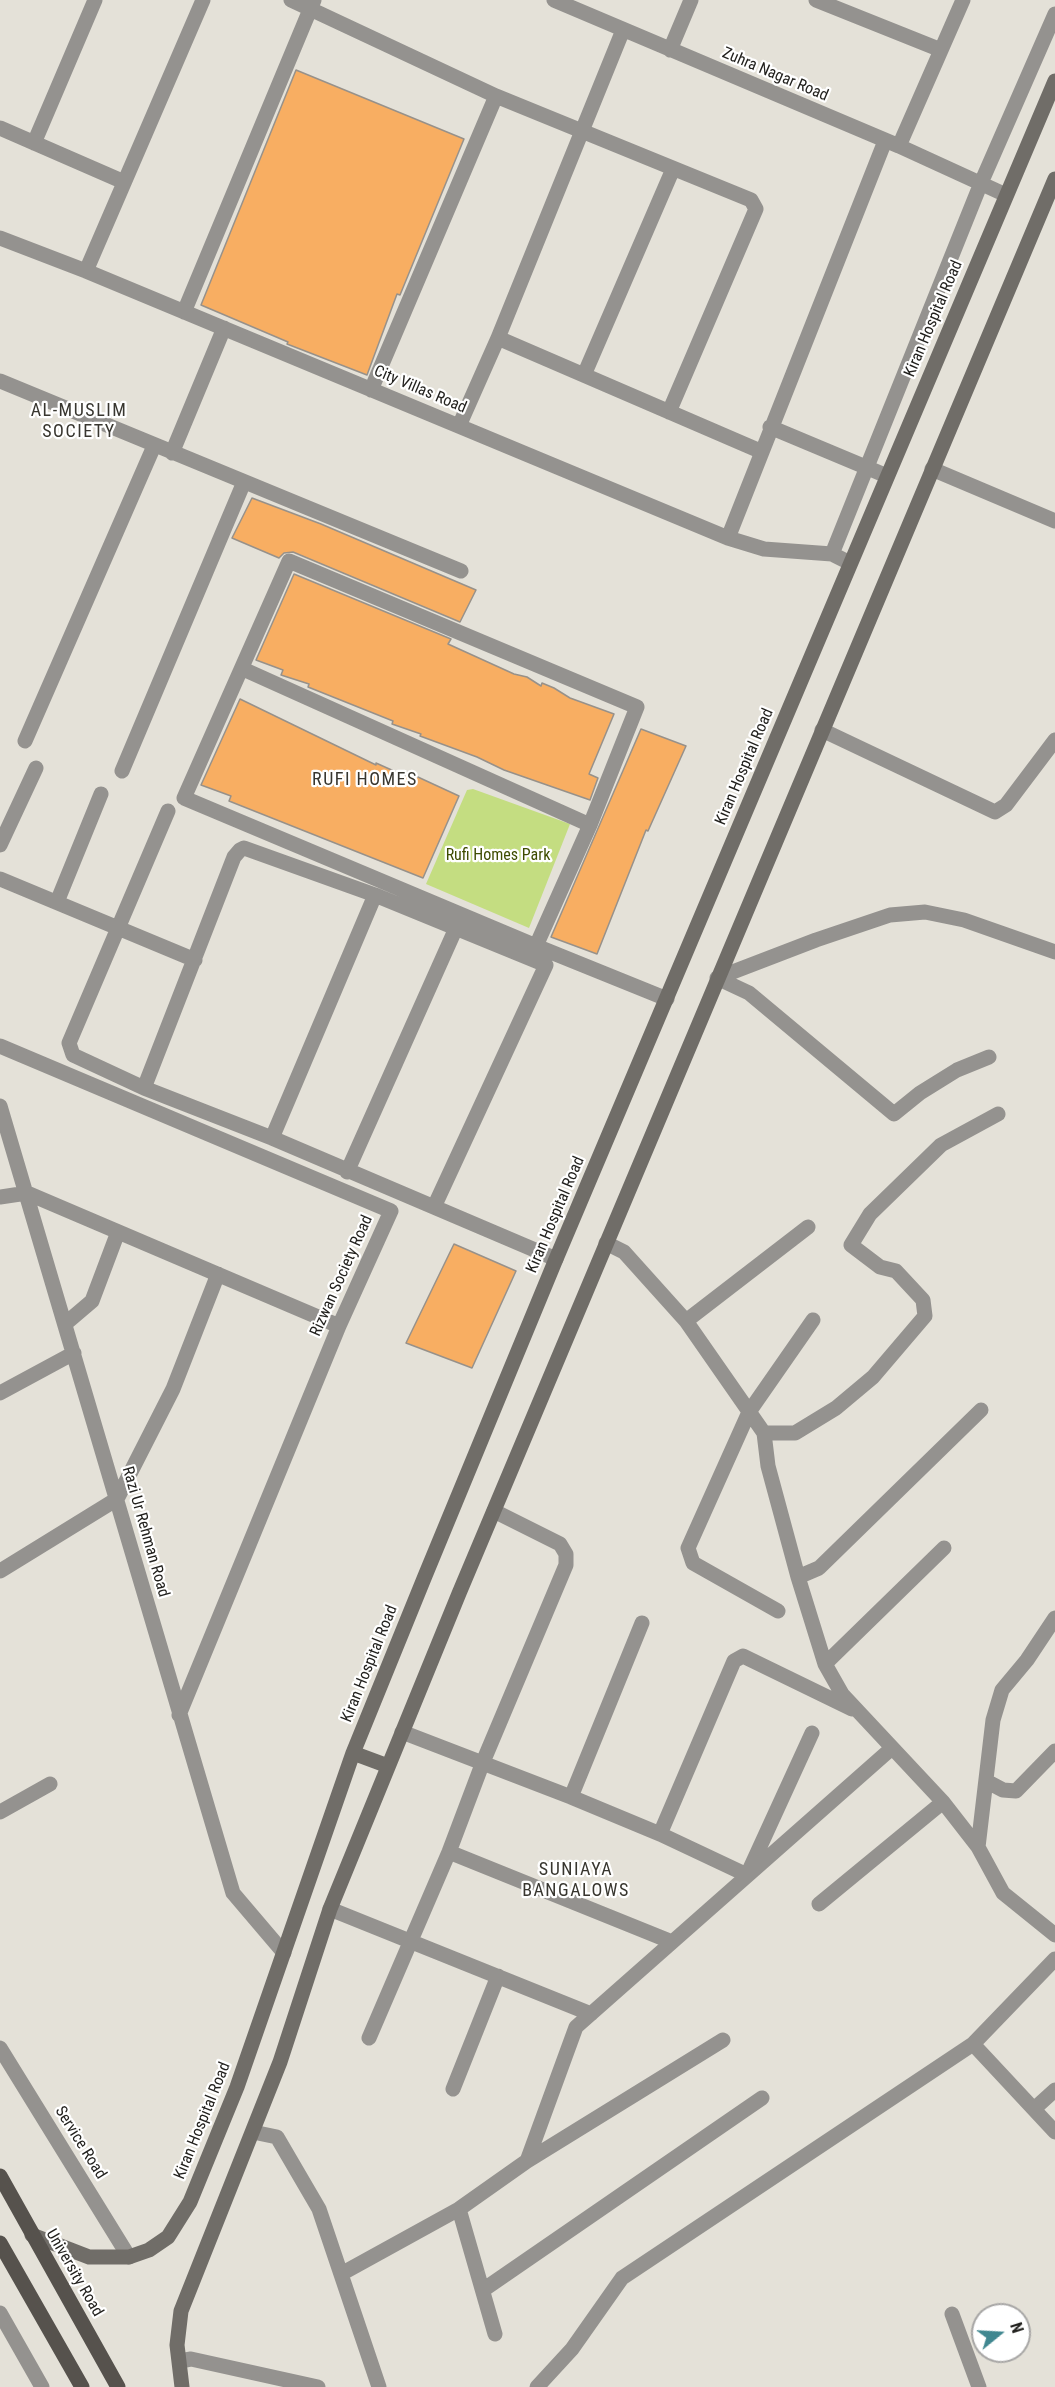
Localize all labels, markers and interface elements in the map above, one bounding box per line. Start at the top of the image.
street label: Zuhra Nagar Road [719,44,831,106]
street label: Kiran Hospital Road [901,258,967,380]
street label: City Villas Road [371,362,469,418]
district label: AL-MUSLIM SOCIETY [31,400,127,442]
street label: Kiran Hospital Road [712,706,778,828]
district label: RUFI HOMES [312,769,418,791]
park label: Rufi Homes Park [446,846,550,866]
street label: Kiran Hospital Road [523,1154,589,1276]
street label: Rizwan Society Road [307,1212,377,1340]
street label: Razi Ur Rehman Road [117,1464,173,1600]
street label: Kiran Hospital Road [338,1603,402,1725]
district label: SUNIAYA BANGALOWS [522,1859,630,1902]
street label: Kiran Hospital Road [171,2060,235,2182]
street label: Service Road [50,2103,110,2183]
street label: University Road [41,2226,107,2320]
north arrow [971,2303,1031,2363]
text: N [1006,2320,1027,2335]

